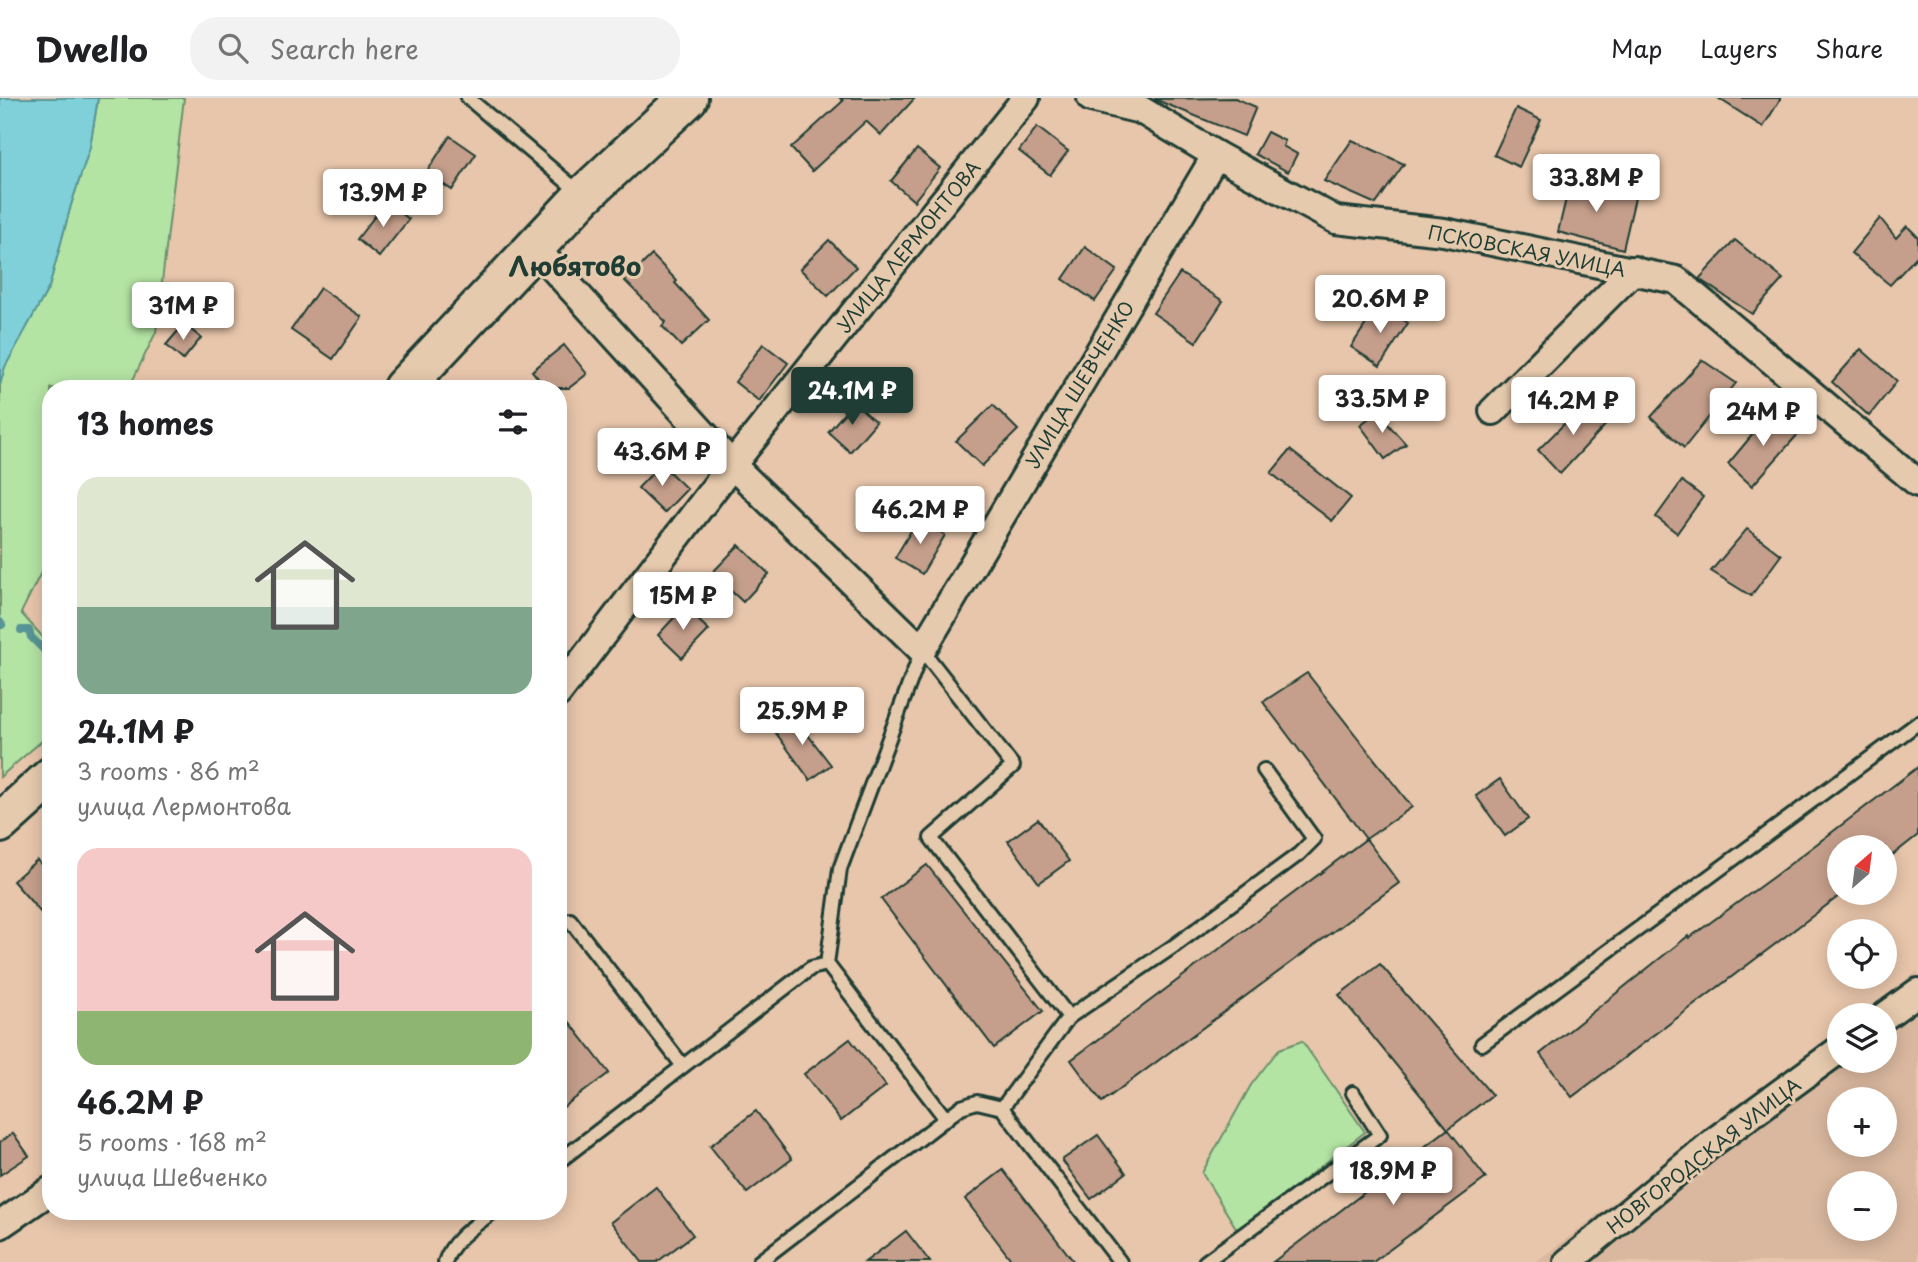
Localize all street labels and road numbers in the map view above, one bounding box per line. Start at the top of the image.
street label: УЛИЦА ЛЕРМОНТОВА [830,154,986,338]
street label: ПСКОВСКАЯ УЛИЦА [1426,217,1628,283]
street label: УЛИЦА ШЕВЧЕНКО [1018,295,1140,473]
street label: НОВГОРОДСКАЯ УЛИЦА [1600,1070,1806,1240]

